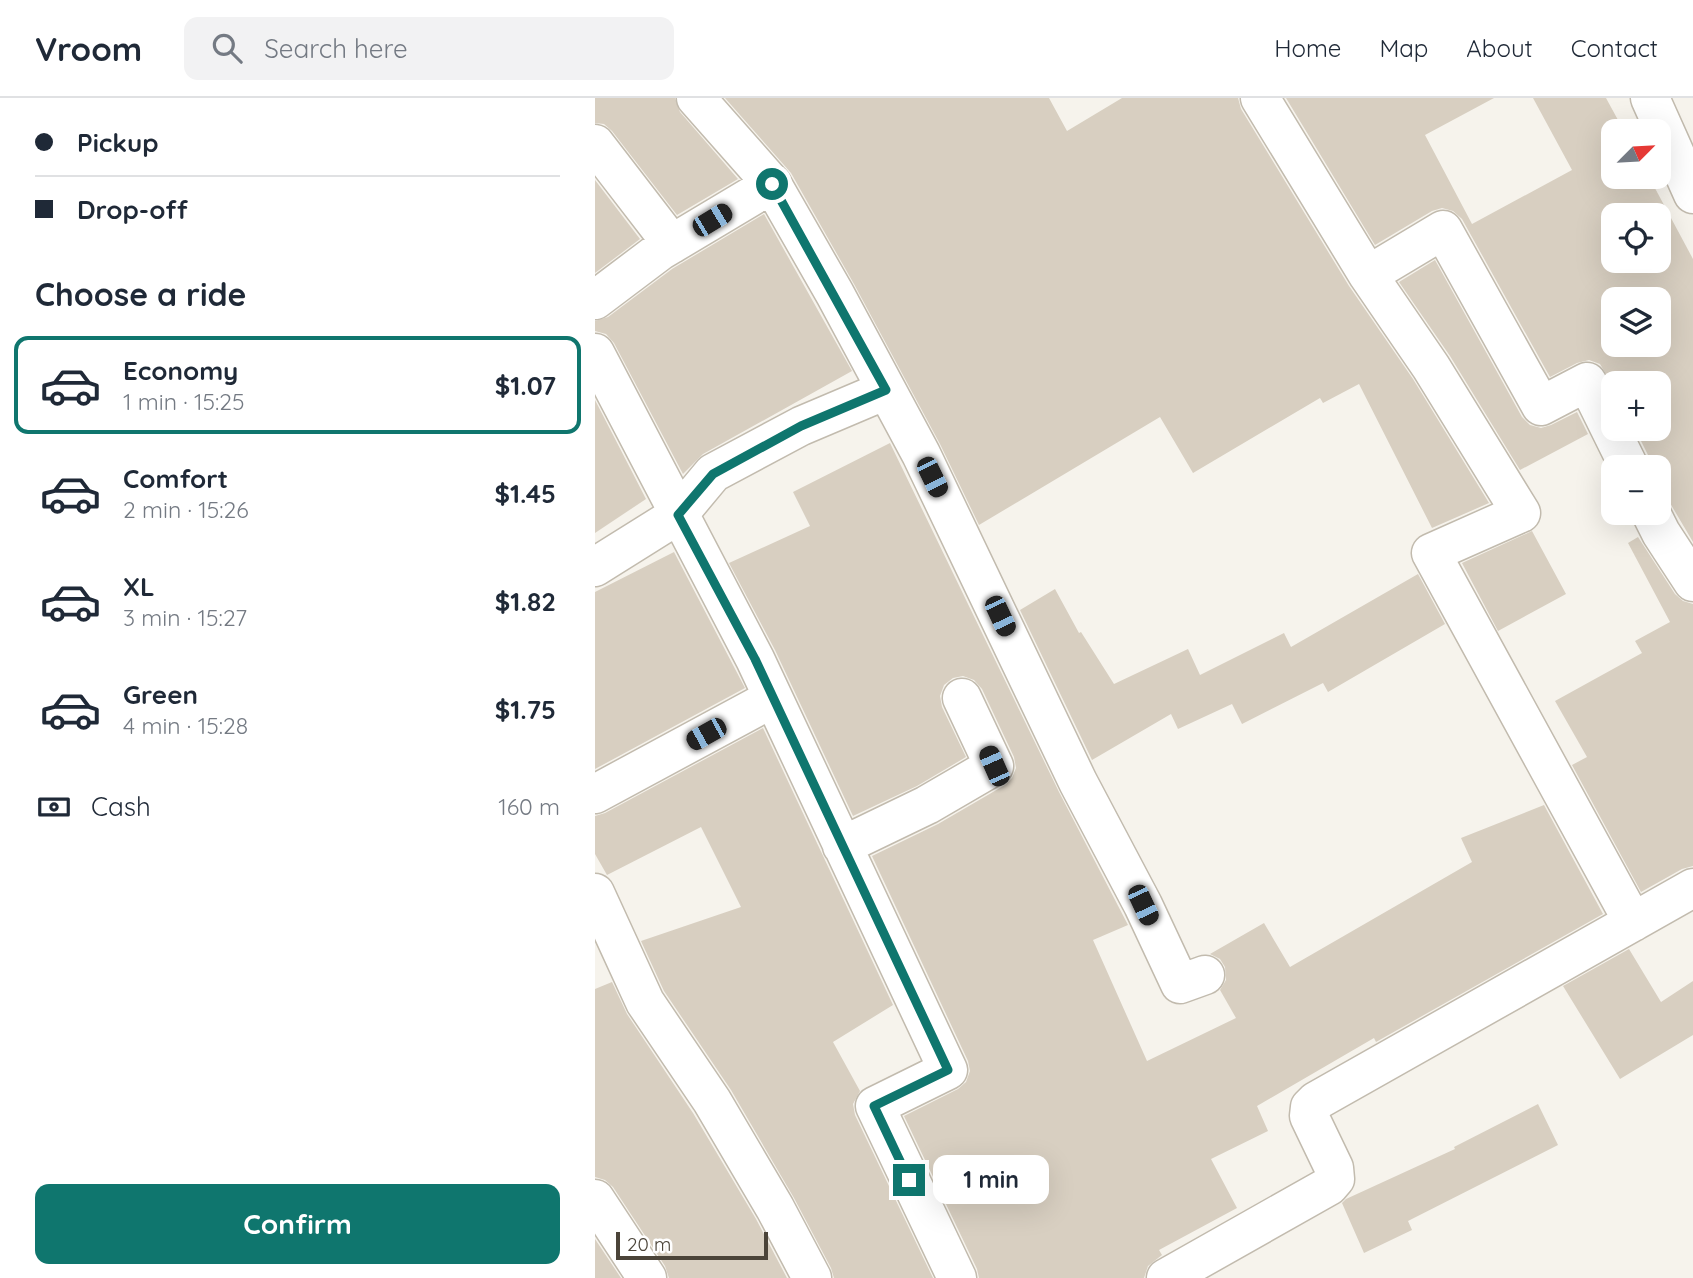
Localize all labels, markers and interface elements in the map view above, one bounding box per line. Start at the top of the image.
search box [184,17,674,80]
text: Vroom [35,28,142,69]
icon: search [208,29,246,67]
text: Search here [264,32,408,65]
text: Home [1274,33,1341,63]
text: Map [1379,33,1428,63]
text: About [1466,33,1533,63]
text: Contact [1571,33,1658,63]
north arrow [1601,119,1671,189]
map controls [1601,119,1671,525]
text: Pickup [77,126,159,159]
route start [756,168,788,200]
text: Drop-off [77,193,188,226]
car [689,200,736,240]
button: locate [1601,203,1671,273]
text: Choose a ride [35,274,247,314]
button: layers [1601,287,1671,357]
icon: car [39,354,102,417]
text: Economy [123,354,238,387]
text: $1.07 [495,369,556,402]
button: + [1601,371,1671,441]
text: 1 min · 15:25 [123,387,245,416]
car [914,454,951,500]
button: − [1601,455,1671,525]
icon: car [39,462,102,525]
text: Comfort [123,462,228,495]
text: $1.45 [494,477,556,510]
text: 2 min · 15:26 [123,495,249,524]
icon: car [39,570,102,633]
text: XL [123,570,155,603]
text: $1.82 [495,585,556,618]
car [982,593,1019,639]
text: 3 min · 15:27 [123,603,247,632]
icon: car [39,678,102,741]
text: Green [123,678,198,711]
text: $1.75 [495,693,556,726]
text: 4 min · 15:28 [123,711,248,740]
car [683,715,730,753]
car [976,743,1013,789]
icon: cash [35,788,73,826]
text: Cash [91,790,151,823]
text: 160 m [498,792,560,821]
car [1125,882,1162,928]
callout: 1 min [933,1156,1049,1204]
route end [893,1164,925,1196]
text: 1 min [963,1165,1019,1194]
button: Confirm [35,1184,560,1264]
scale bar [616,1229,768,1261]
text: 20 m [627,1232,671,1256]

